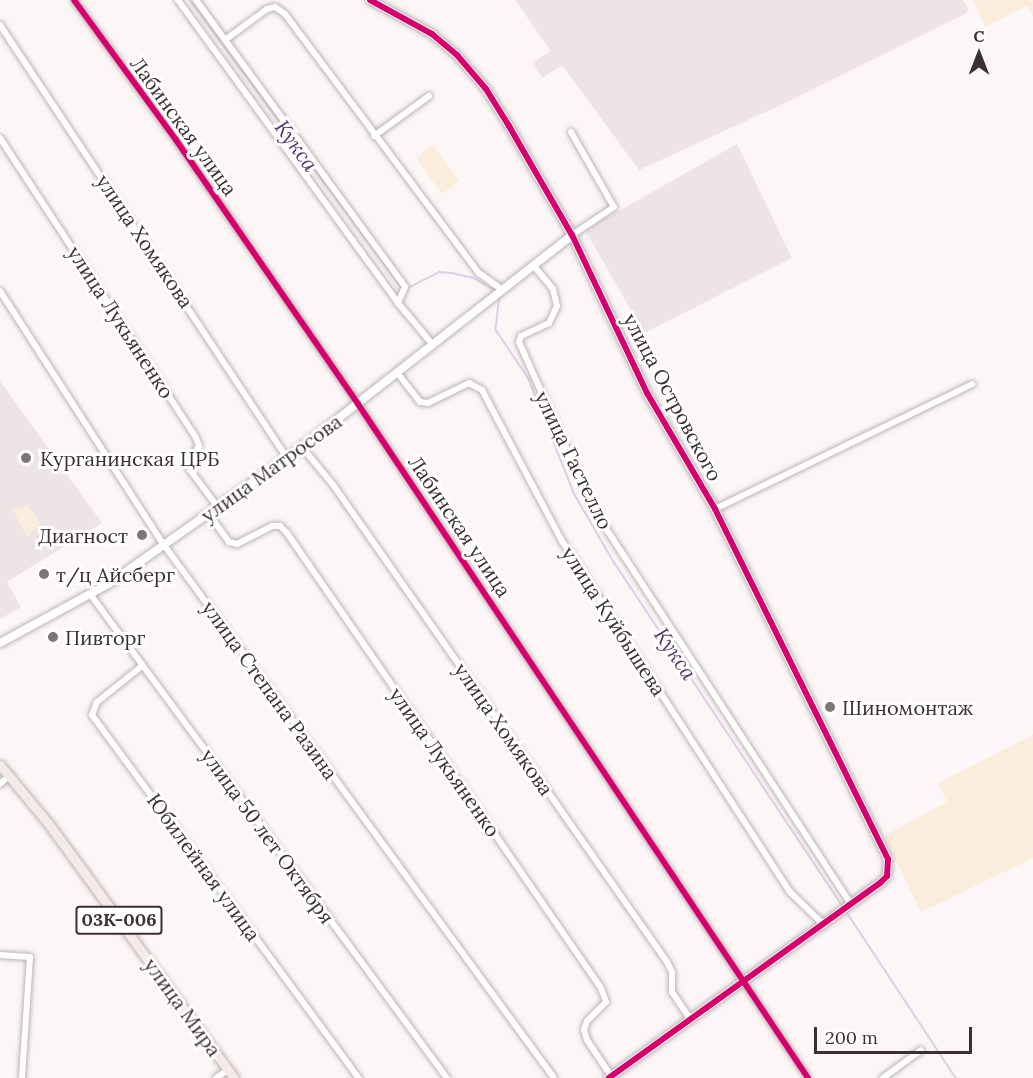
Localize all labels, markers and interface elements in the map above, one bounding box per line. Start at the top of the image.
north arrow [949,24,1009,84]
text: С [973,26,985,46]
street label: Лабинская улица [126,52,242,200]
water label: Кукса [269,116,323,176]
street label: улица Хомякова [91,170,199,312]
street label: улица Лукьяненко [63,241,179,403]
street label: улица Островского [619,309,727,485]
street label: улица Гастелло [530,387,618,533]
street label: улица Матросова [196,409,346,527]
place label: Курганинская ЦРБ [40,446,220,470]
marker: Курганинская ЦРБ [17,449,35,467]
street label: Лабинская улица [404,451,516,601]
place label: Диагност [38,523,128,547]
marker: Диагност [133,526,151,544]
street label: улица Куйбышева [557,542,671,700]
place label: т/ц Айсберг [56,562,175,586]
marker: т/ц Айсберг [37,567,51,581]
street label: улица Степана Разина [197,596,343,784]
water label: Кукса [649,623,701,685]
place label: Пивторг [65,625,145,649]
marker: Пивторг [46,630,60,644]
street label: улица Хомякова [449,658,559,800]
street label: улица Лукьяненко [384,683,506,841]
place label: Шиномонтаж [842,695,973,719]
marker: Шиномонтаж [823,700,837,714]
street label: улица 50 лет Октября [196,744,340,928]
street label: Юбилейная улица [142,789,266,945]
road number: 03К-006 [74,905,164,935]
street label: улица Мира [139,953,227,1061]
scale bar [817,1015,974,1053]
text: 200 m [825,1026,878,1049]

